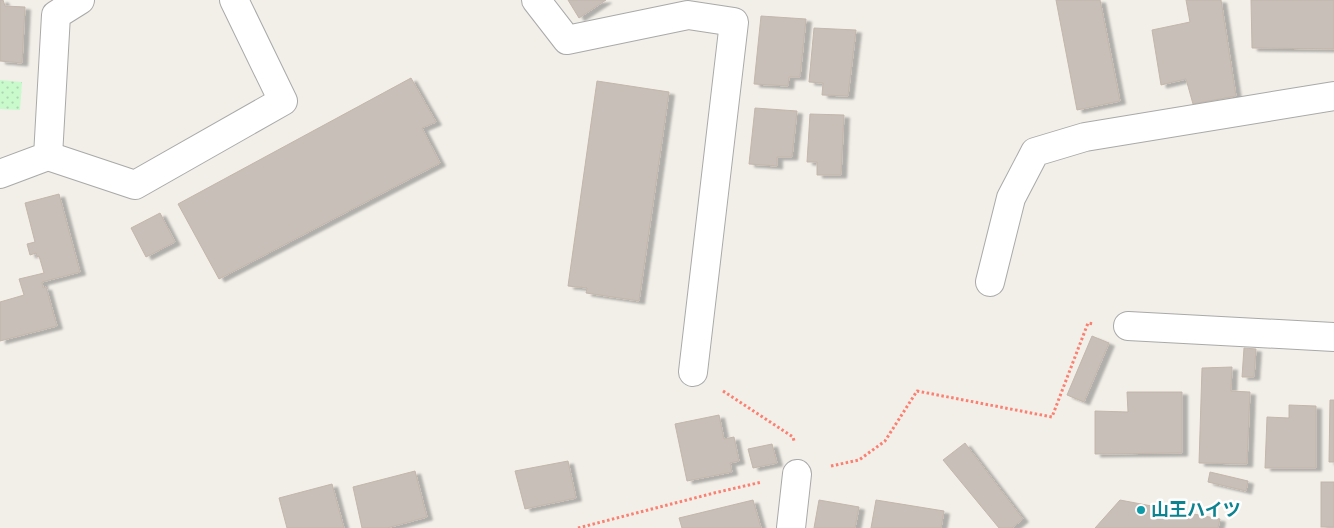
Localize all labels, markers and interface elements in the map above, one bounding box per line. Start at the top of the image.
place label: 山王ハイツ [1151,500,1241,521]
marker: 山王ハイツ [1135,504,1147,516]

